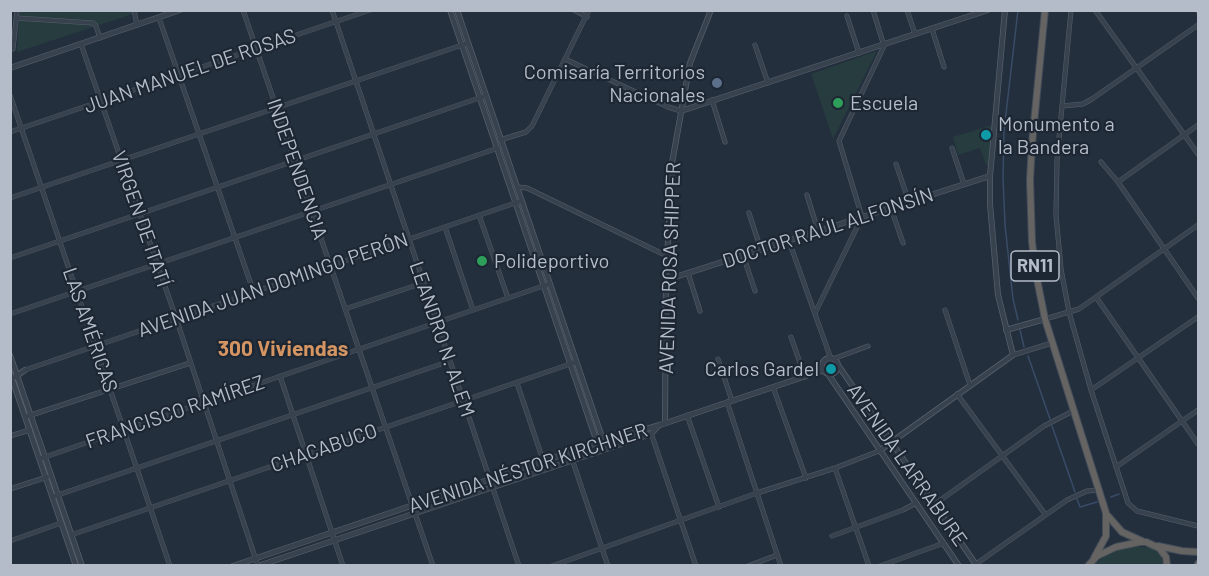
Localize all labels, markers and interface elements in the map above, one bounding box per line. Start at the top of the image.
street label: JUAN MANUEL DE ROSAS [81,23,299,119]
place label: Comisaría Territorios Nacionales [524,60,705,107]
marker: Comisaría Territorios Nacionales [710,76,724,90]
place label: Escuela [850,91,918,115]
street label: INDEPENDENCIA [262,95,332,243]
marker: Escuela [831,96,845,110]
place label: Monumento a la Bandera [998,112,1115,159]
marker: Monumento a la Bandera [979,128,993,142]
street label: VIRGEN DE ITATÍ [106,148,176,290]
street label: AVENIDA ROSA SHIPPER [654,162,686,374]
street label: DOCTOR RAÚL ALFONSÍN [719,183,937,273]
street label: AVENIDA JUAN DOMINGO PERÓN [135,227,411,343]
place label: Polideportivo [494,249,609,273]
road number: RN11 [1011,251,1059,281]
marker: Polideportivo [475,254,489,268]
street label: LEANDRO N. ALEM [404,258,480,420]
street label: LAS AMÉRICAS [57,264,123,396]
district label: 300 Viviendas [218,336,348,362]
place label: Carlos Gardel [705,357,819,381]
marker: Carlos Gardel [824,362,838,376]
street label: FRANCISCO RAMÍREZ [82,370,268,454]
street label: AVENIDA LARRABURE [842,379,972,551]
street label: AVENIDA NÉSTOR KIRCHNER [406,418,650,518]
street label: CHACABUCO [267,419,381,477]

